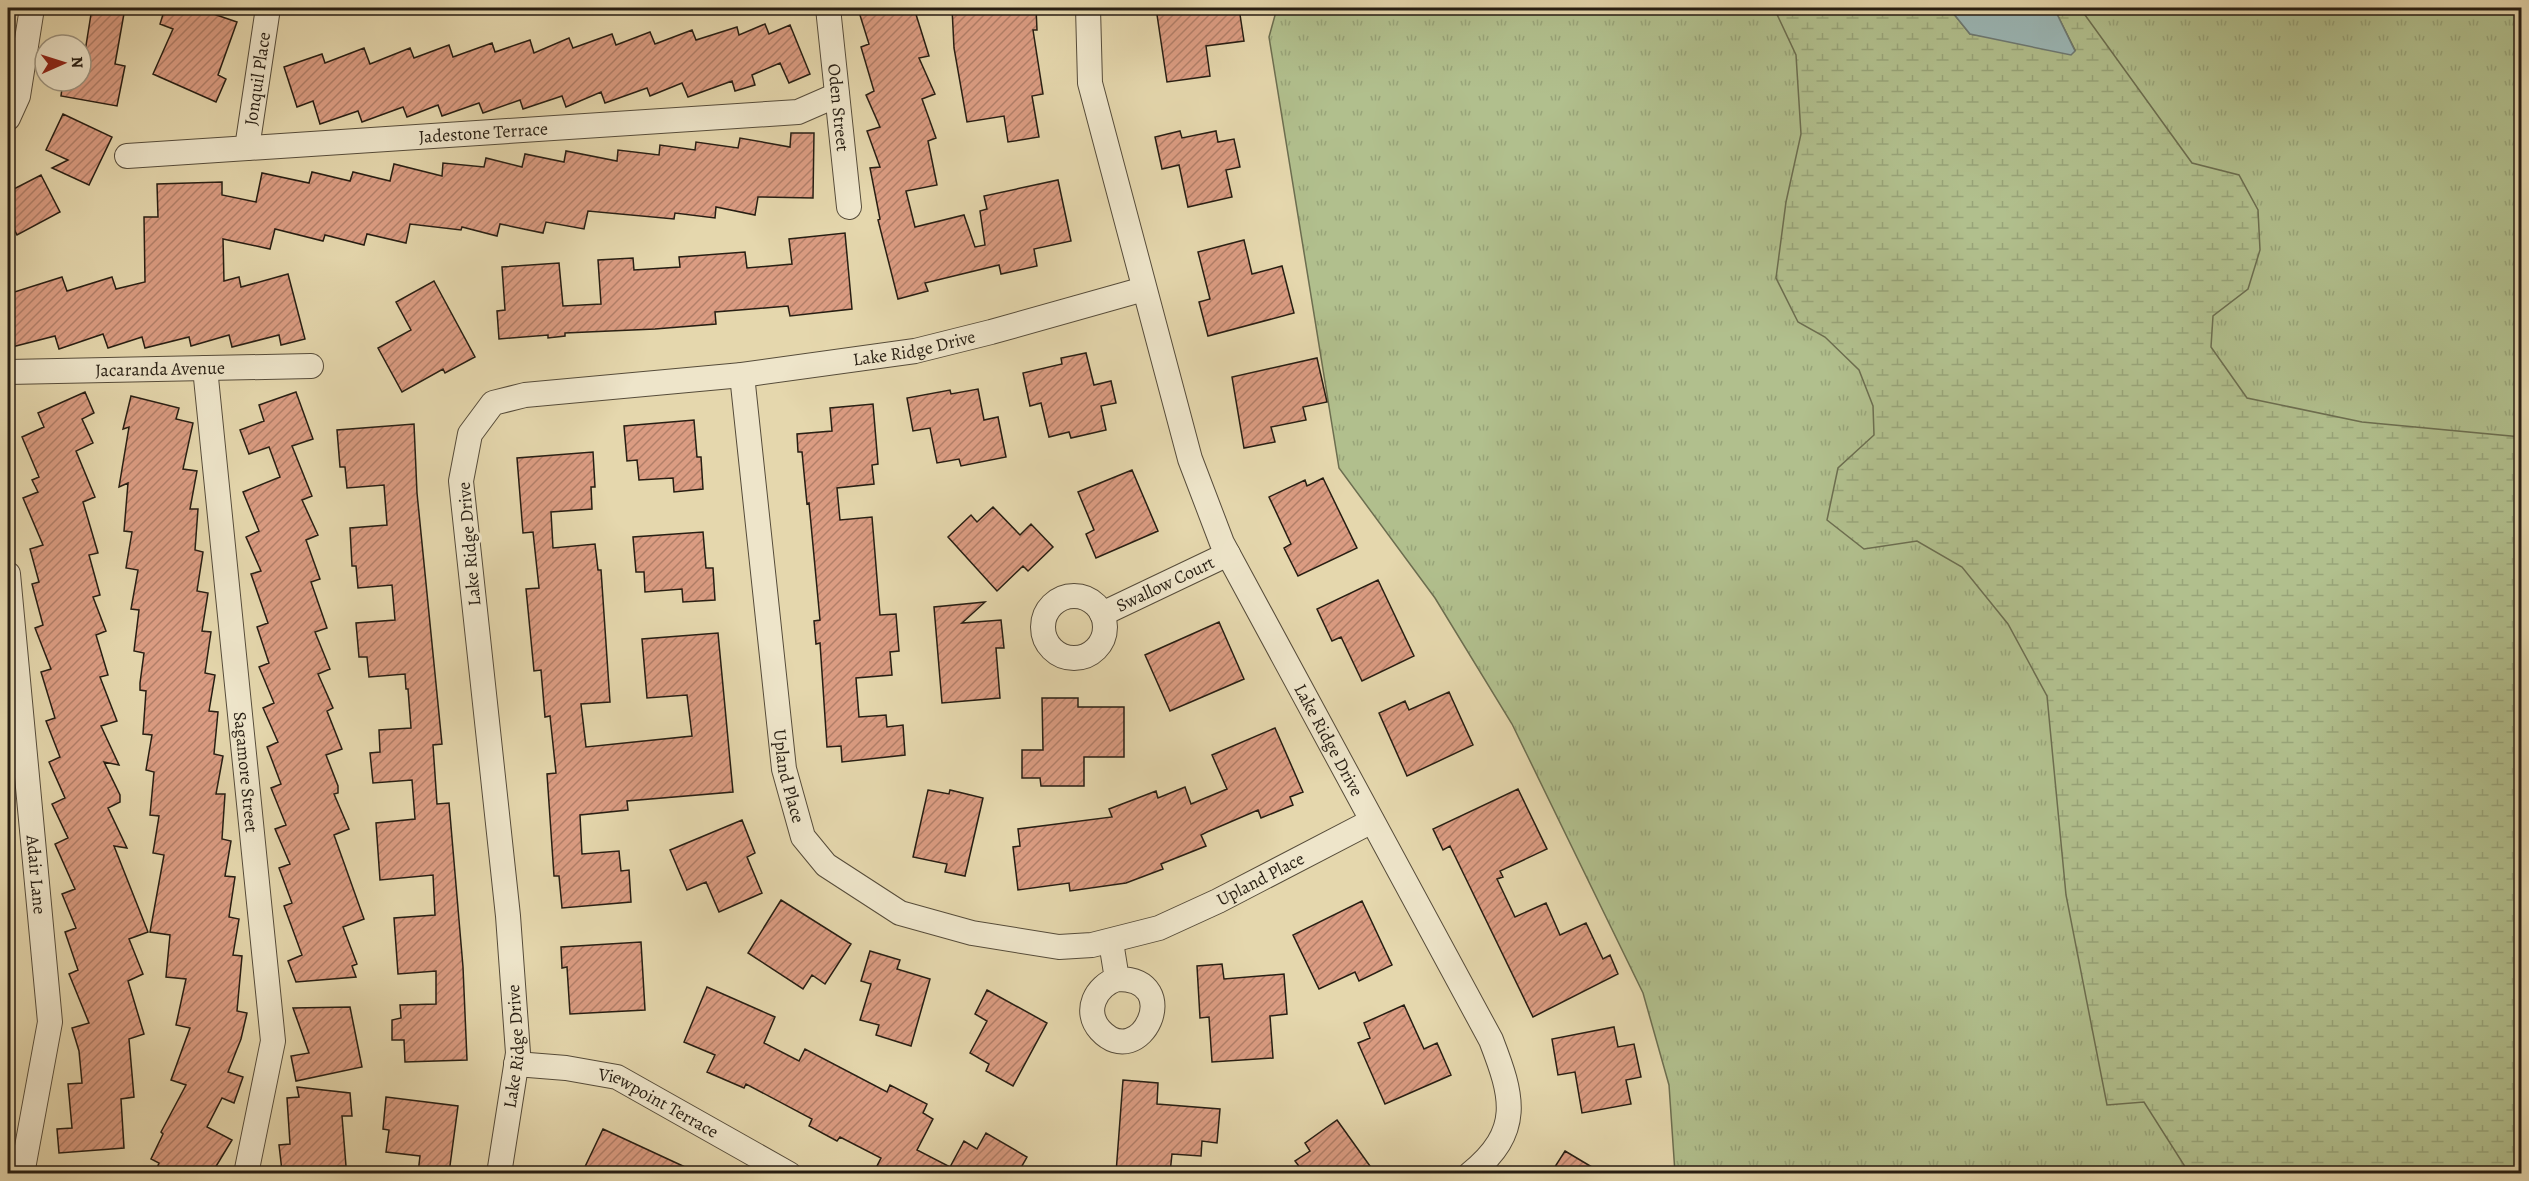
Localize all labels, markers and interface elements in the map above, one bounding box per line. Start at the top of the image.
street label: Jonquil Place [239,30,276,127]
north arrow [33,33,93,93]
text: N [66,56,88,69]
street label: Oden Street [822,62,855,153]
street label: Jadestone Terrace [418,116,549,149]
street label: Lake Ridge Drive [851,324,978,371]
street label: Jacaranda Avenue [95,356,225,382]
street label: Lake Ridge Drive [452,481,486,607]
street label: Swallow Court [1112,550,1218,618]
street label: Lake Ridge Drive [1288,680,1369,800]
street label: Sagamore Street [228,710,264,834]
street label: Upland Place [768,728,810,826]
street label: Adair Lane [20,833,52,915]
street label: Upland Place [1213,846,1308,912]
street label: Lake Ridge Drive [497,984,530,1110]
street label: Viewpoint Terrace [596,1062,723,1144]

